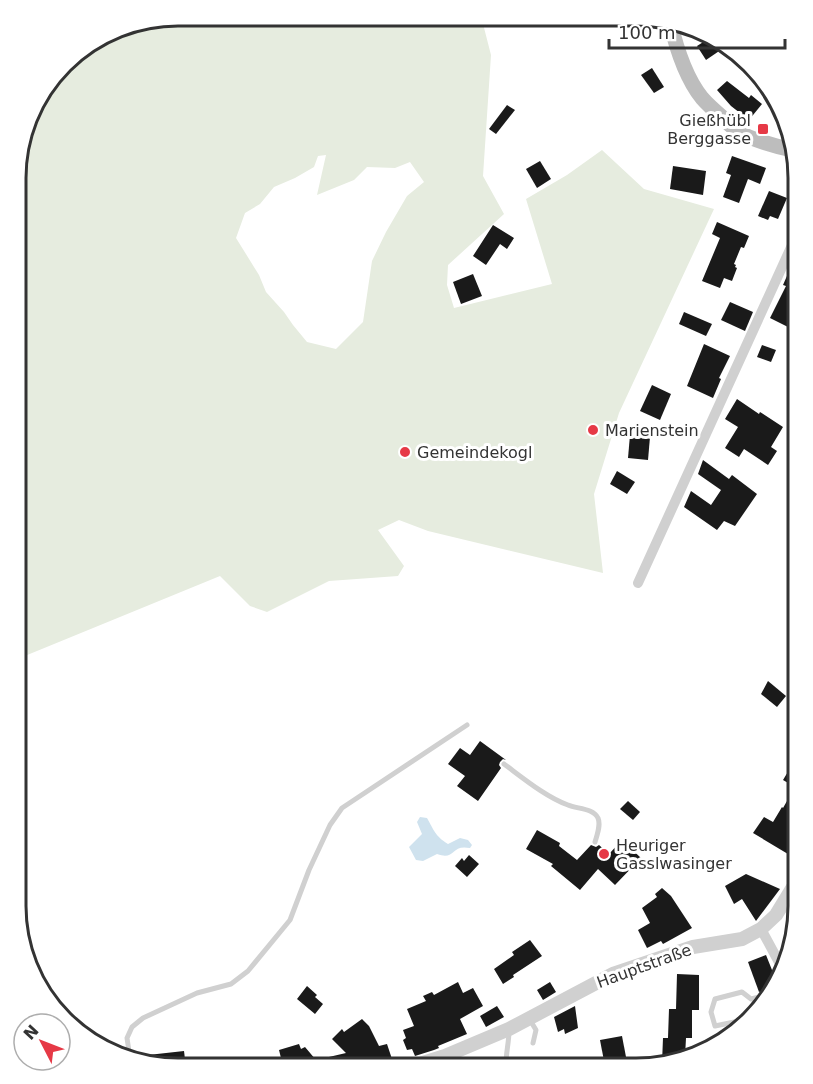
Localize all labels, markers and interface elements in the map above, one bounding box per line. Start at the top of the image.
scale bar [609,12,784,50]
text: 100 m [618,22,676,43]
place label: Gießhübl Berggasse [667,111,751,148]
marker: Gießhübl Berggasse [756,122,770,136]
place label: Marienstein [605,421,699,440]
marker: Marienstein [586,423,600,437]
place label: Gemeindekogl [417,443,532,462]
marker: Gemeindekogl [398,445,412,459]
place label: Heuriger Gasslwasinger [616,836,732,873]
marker: Heuriger Gasslwasinger [597,847,611,861]
street label: Hauptstraße [594,940,694,992]
north arrow [12,1012,72,1072]
text: N [20,1021,43,1044]

